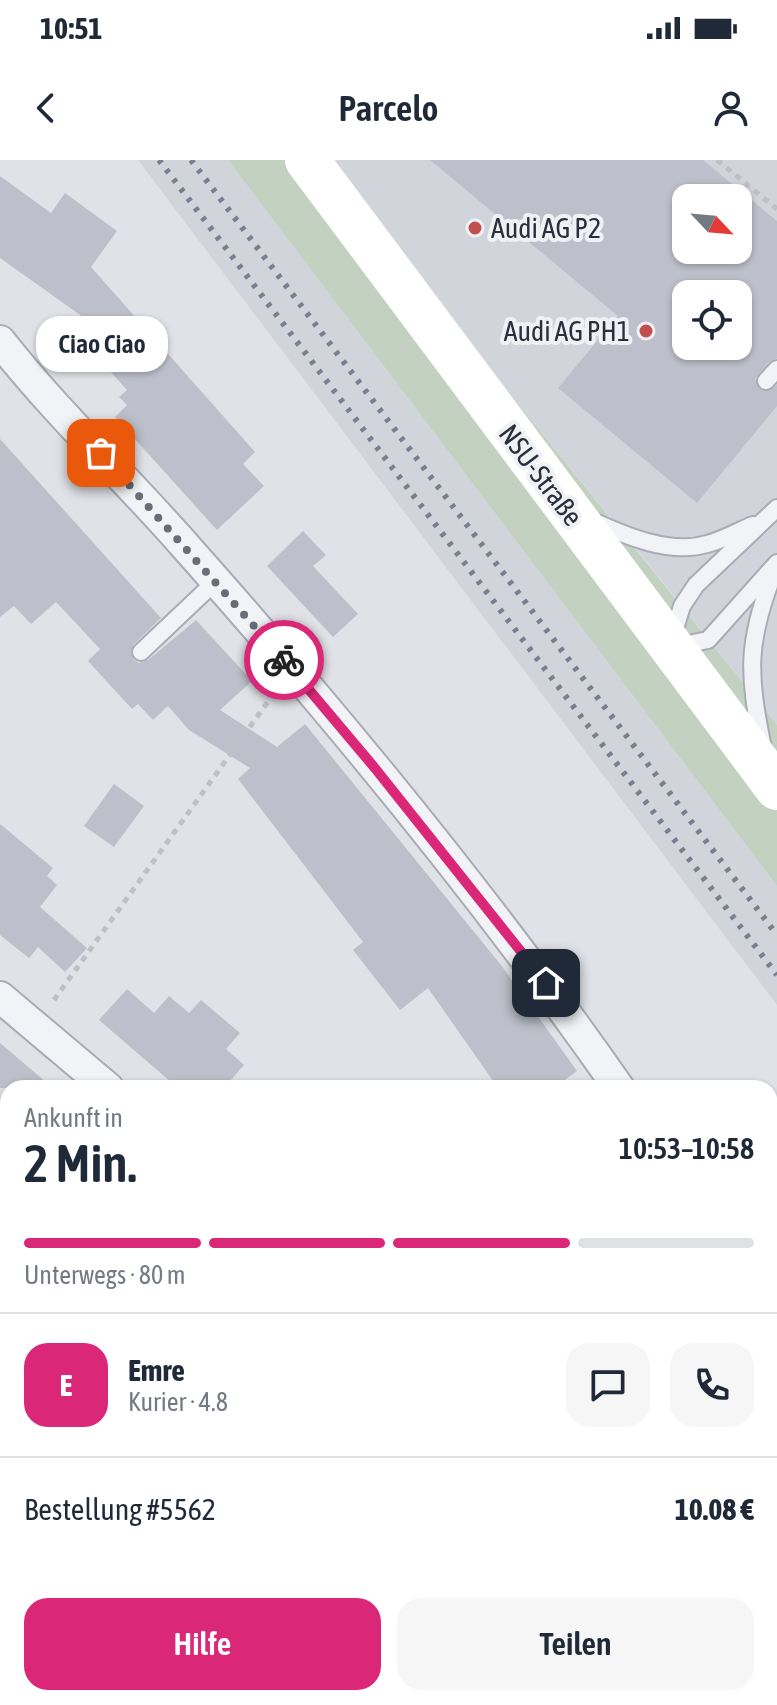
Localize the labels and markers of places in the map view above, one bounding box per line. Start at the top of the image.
place label: Audi AG P2 [491,212,601,244]
marker: Audi AG P2 [466,219,484,237]
place label: Audi AG PH1 [504,315,630,347]
callout: Ciao Ciao [35,317,167,373]
marker: Audi AG PH1 [637,322,655,340]
pin [67,419,135,487]
pin [512,949,580,1017]

